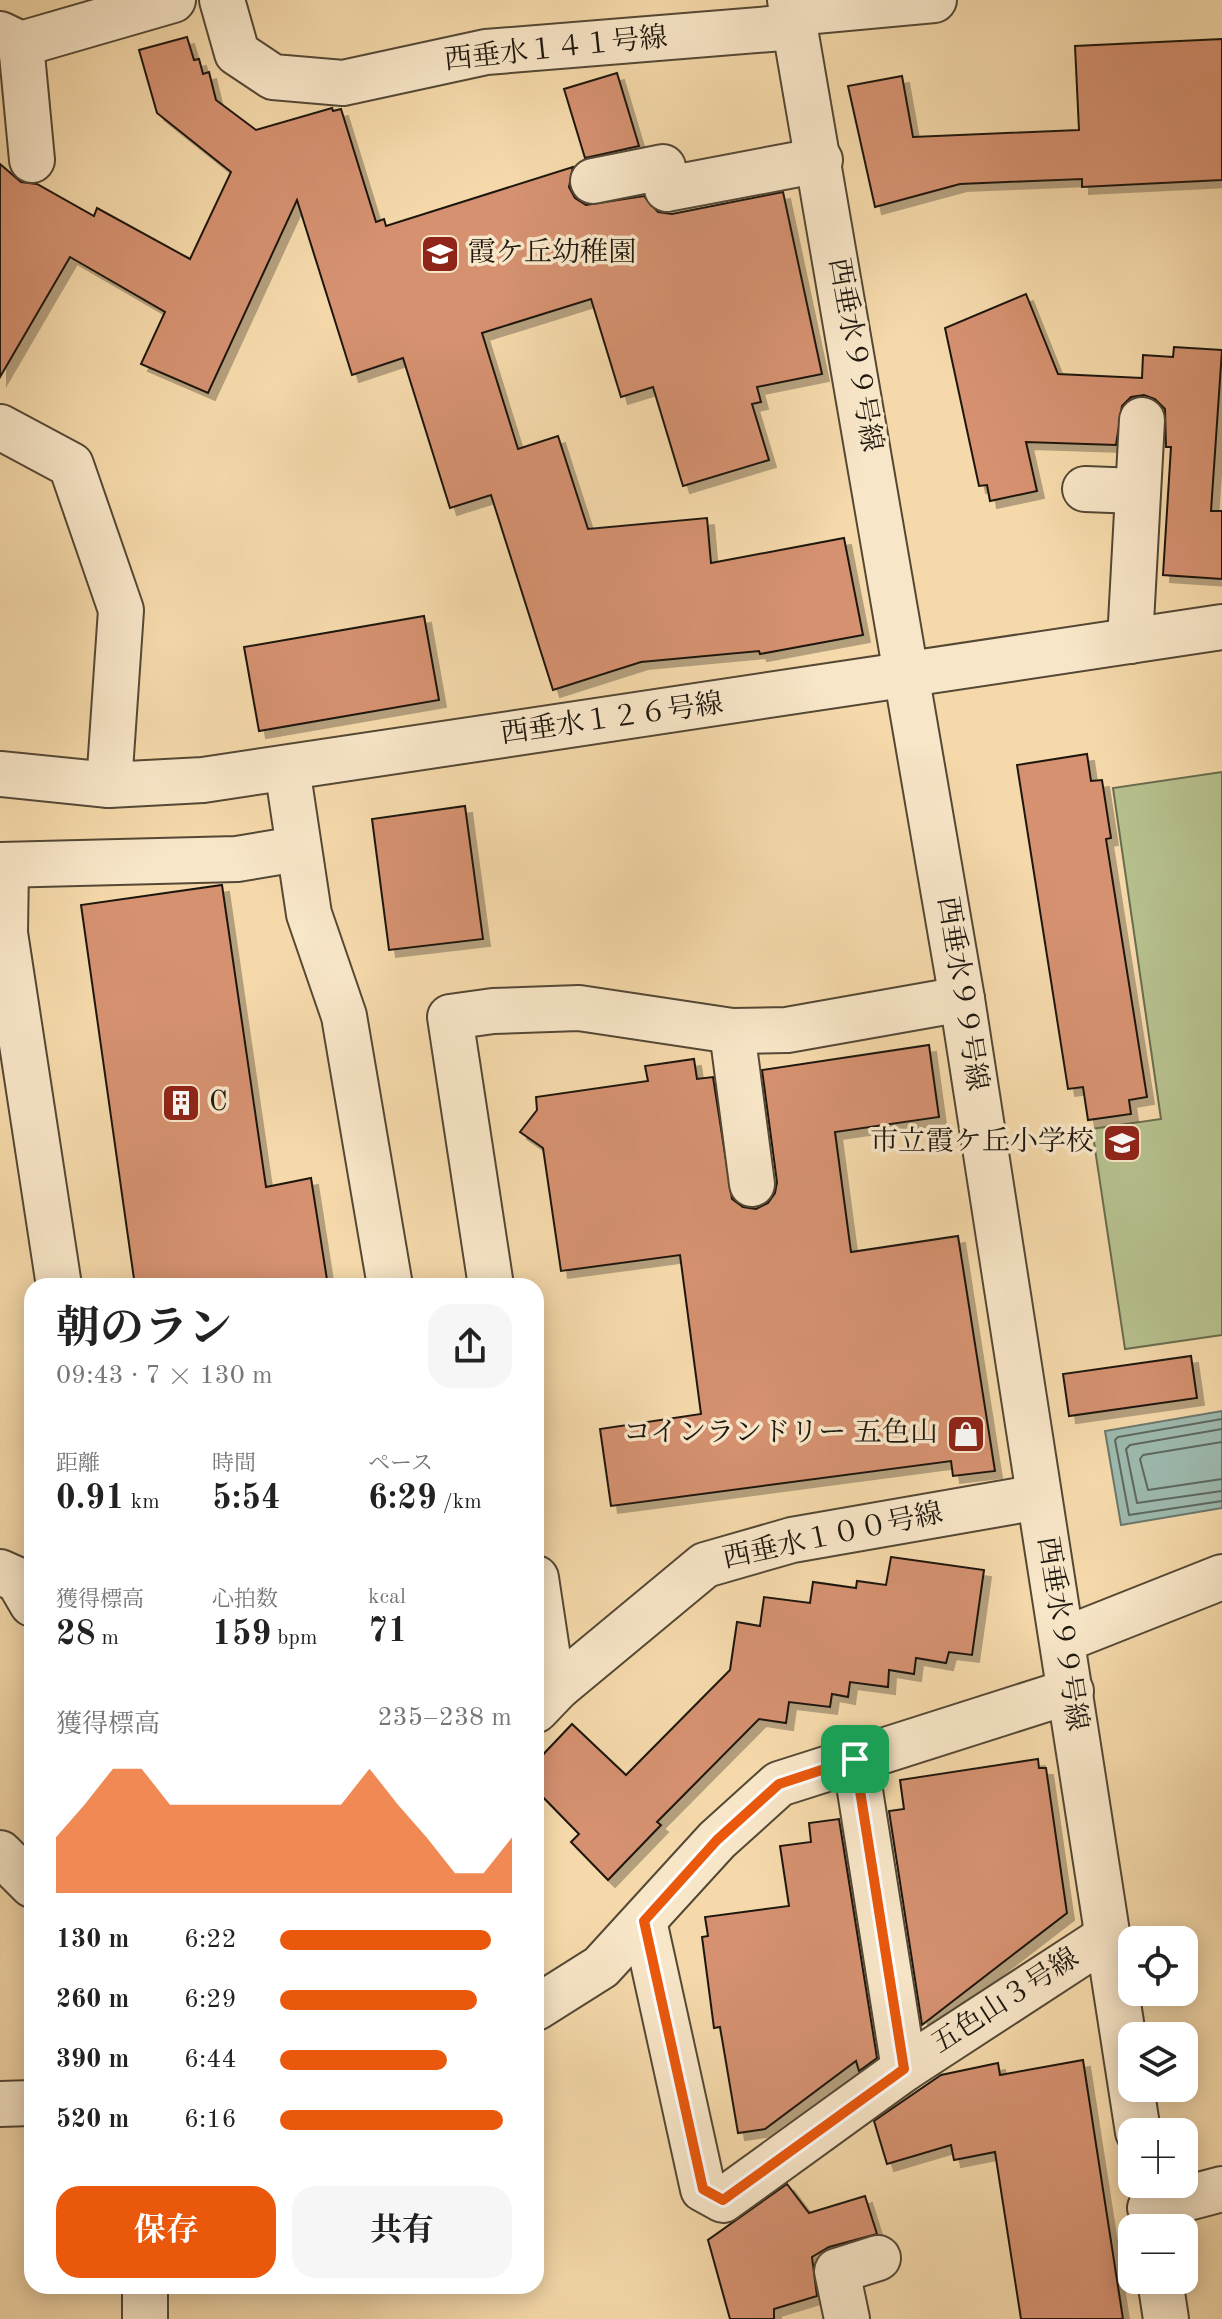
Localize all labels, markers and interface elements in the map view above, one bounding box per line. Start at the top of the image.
street label: 西垂水１４１号線 [443,21,669,76]
school or university icon: 霞ケ丘幼稚園 [419,233,461,275]
place label: 霞ケ丘幼稚園 [468,237,636,268]
street label: 西垂水９９号線 [823,256,888,454]
street label: 西垂水１２６号線 [499,688,725,749]
street label: 西垂水９９号線 [932,895,993,1093]
building icon: C [160,1082,202,1124]
place label: C [209,1089,228,1117]
school or university icon: 市立霞ケ丘小学校 [1101,1122,1143,1164]
place label: 市立霞ケ丘小学校 [870,1126,1094,1157]
button: share [428,1304,512,1388]
text: 朝のラン [56,1308,232,1352]
text: 09:43 · 7 × 130 m [56,1363,273,1389]
shop icon: コインランドリー 五色山 [945,1413,987,1455]
place label: コインランドリー 五色山 [623,1417,938,1448]
text: 距離 [56,1453,100,1475]
text: 時間 [212,1453,256,1475]
text: ペース [368,1453,433,1475]
text: 0.91 [56,1482,125,1516]
text: 5:54 [212,1482,281,1516]
text: 6:29 [368,1482,437,1516]
text: km [125,1491,160,1513]
text: /km [437,1491,482,1513]
street label: 西垂水１００号線 [720,1497,945,1574]
street label: 西垂水９９号線 [1032,1535,1093,1733]
text: kcal [368,1586,406,1608]
text: 獲得標高 [56,1589,144,1611]
text: 心拍数 [212,1589,278,1611]
text: 71 [368,1615,407,1649]
text: 28 [56,1618,95,1652]
text: 159 [212,1618,271,1652]
text: m [95,1627,119,1649]
text: bpm [271,1627,317,1649]
text: 235–238 m [377,1705,512,1731]
text: 獲得標高 [56,1712,160,1738]
pin [821,1725,889,1793]
icon: arrive [833,1737,877,1781]
map controls [1118,1926,1198,2294]
button: locate [1118,1926,1198,2006]
text: 130 m [56,1927,129,1953]
text: 6:22 [184,1927,237,1953]
street label: 五色山３号線 [926,1942,1084,2059]
text: 260 m [56,1987,129,2013]
text: 6:29 [184,1987,237,2013]
button: layers [1118,2022,1198,2102]
text: 390 m [56,2047,129,2073]
text: 6:44 [184,2047,237,2073]
text: 520 m [56,2107,129,2133]
text: 6:16 [184,2107,237,2133]
button: + [1118,2118,1198,2198]
button: 保存 [56,2186,276,2278]
button: 共有 [292,2186,512,2278]
button: − [1118,2214,1198,2294]

